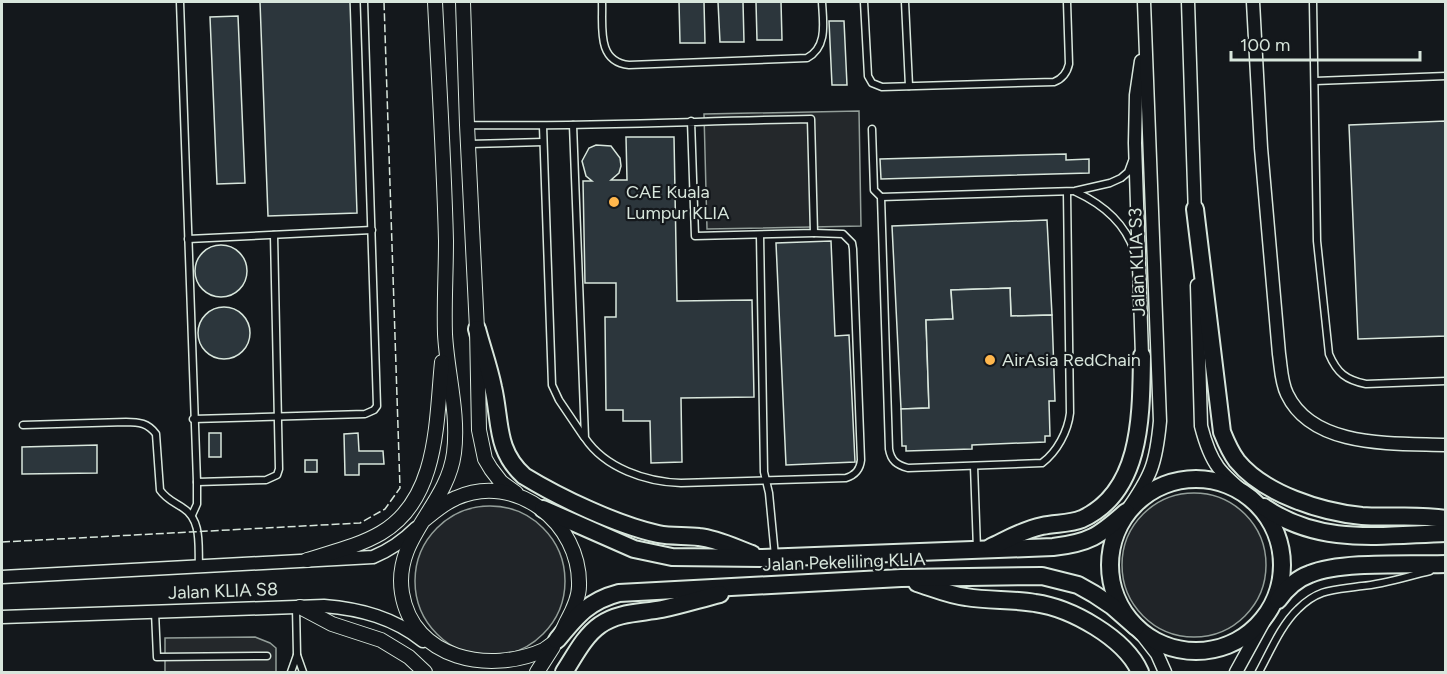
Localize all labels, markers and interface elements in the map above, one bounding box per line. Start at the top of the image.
scale bar [1231,24,1420,62]
text: 100 m [1240,34,1290,56]
place label: CAE Kuala Lumpur KLIA [626,181,729,224]
marker: CAE Kuala Lumpur KLIA [607,195,621,209]
street label: Jalan KLIA S3 [1124,207,1150,317]
place label: AirAsia RedChain [1002,349,1141,371]
marker: AirAsia RedChain [983,353,997,367]
street label: Jalan Pekeliling KLIA [762,548,926,576]
street label: Jalan KLIA S8 [168,578,278,604]

